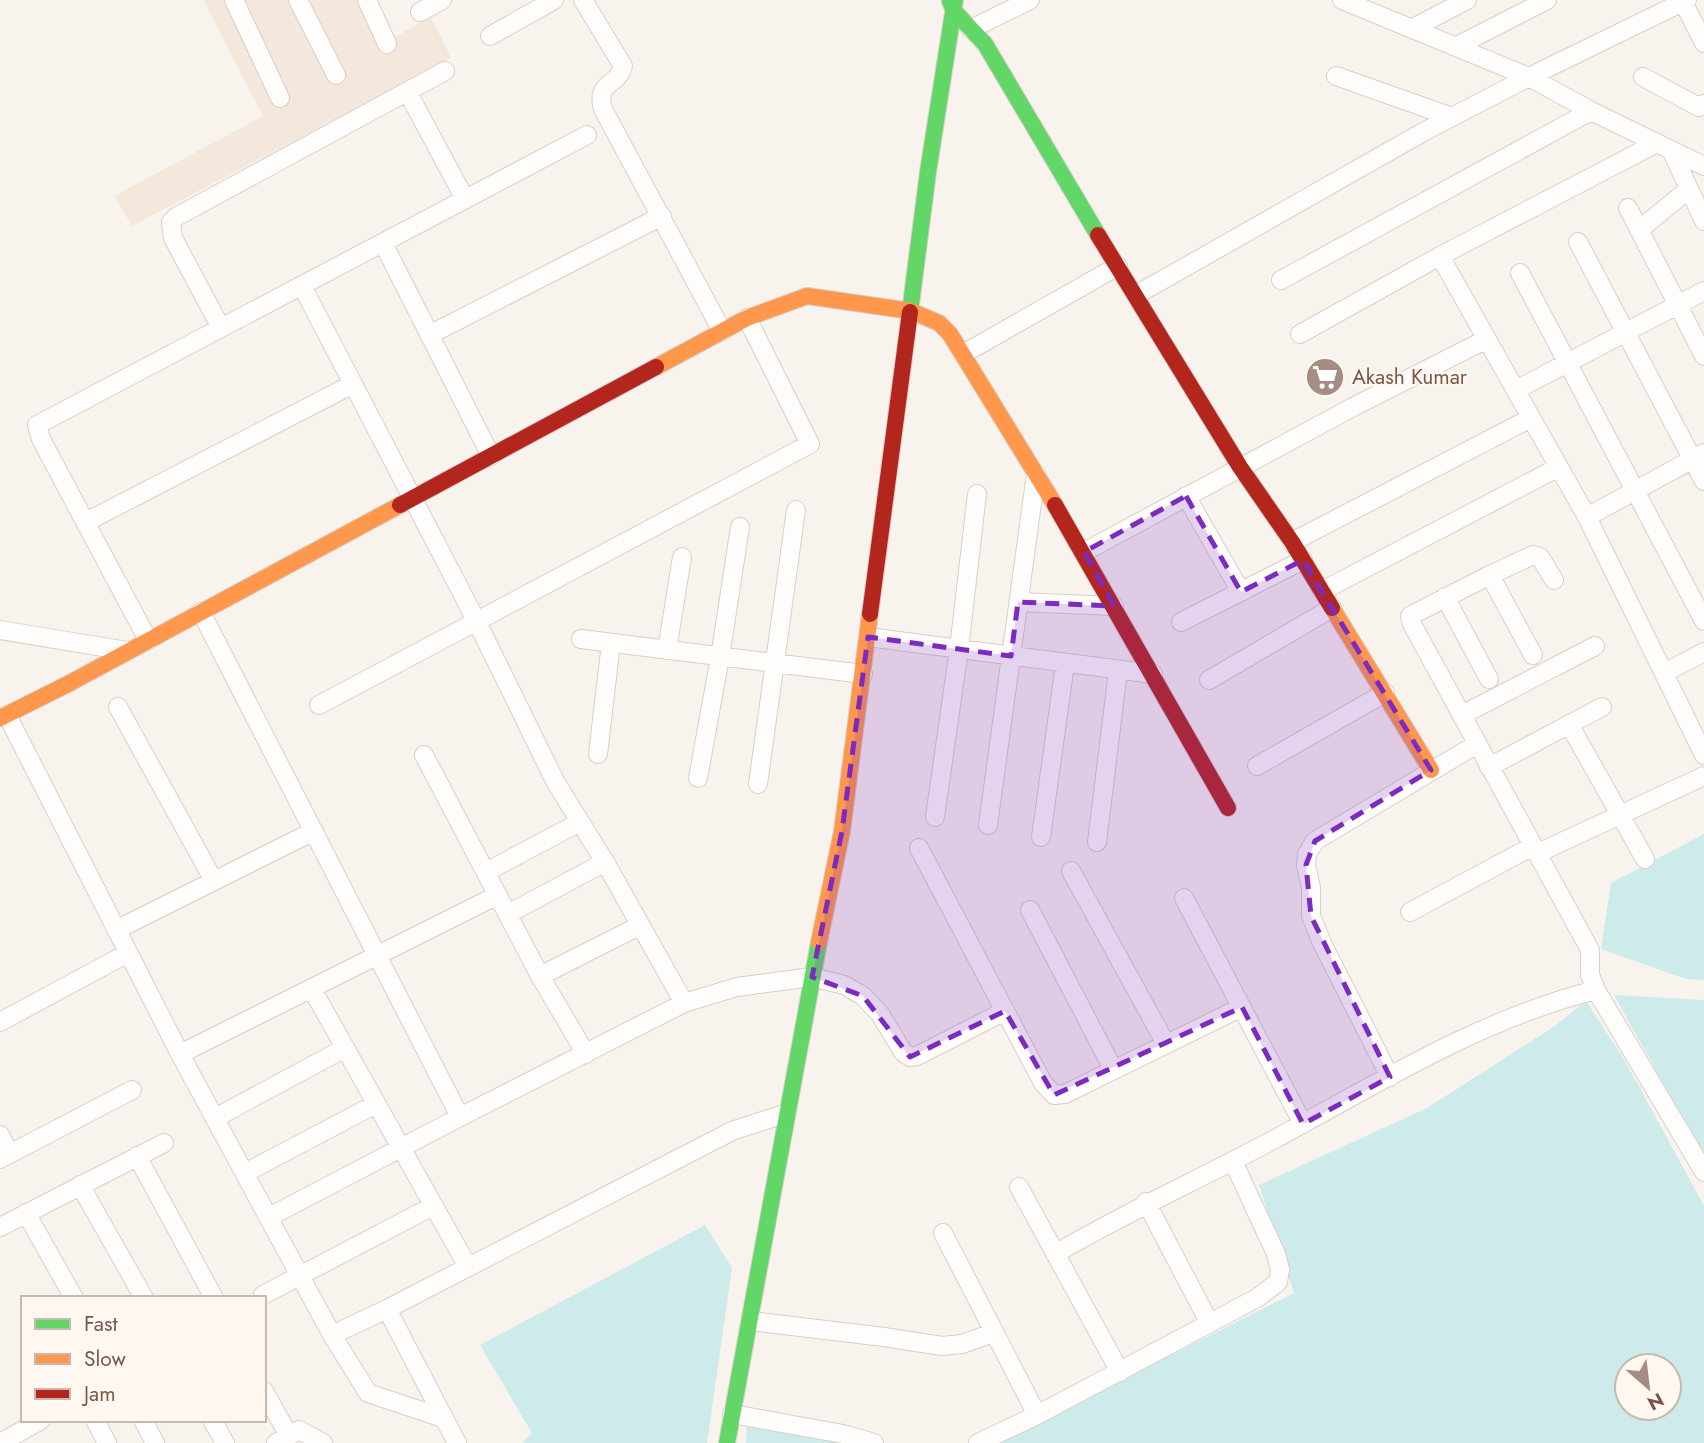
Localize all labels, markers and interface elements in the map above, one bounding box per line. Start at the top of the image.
supermarket icon: Akash Kumar [1304,356,1346,398]
place label: Akash Kumar [1352,362,1468,392]
legend [21,1296,266,1422]
text: Fast [84,1309,117,1339]
text: Slow [84,1344,126,1374]
north arrow [1613,1352,1683,1422]
text: Jam [81,1379,116,1409]
text: N [1643,1386,1669,1417]

